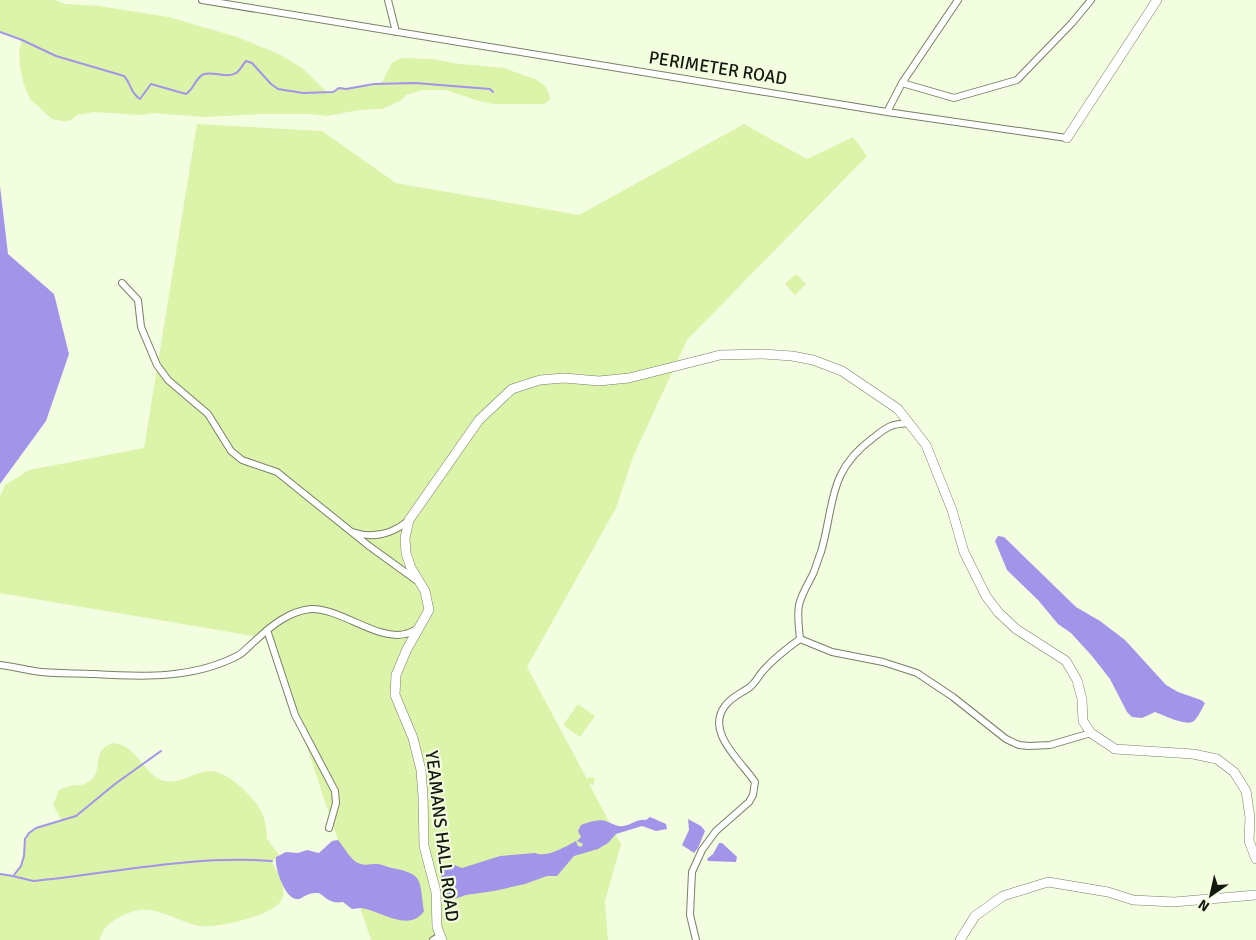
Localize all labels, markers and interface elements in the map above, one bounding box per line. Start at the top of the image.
street label: PERIMETER ROAD [647,46,789,90]
street label: YEAMANS HALL ROAD [421,749,463,923]
north arrow [1186,870,1236,920]
text: N [1195,896,1213,915]

